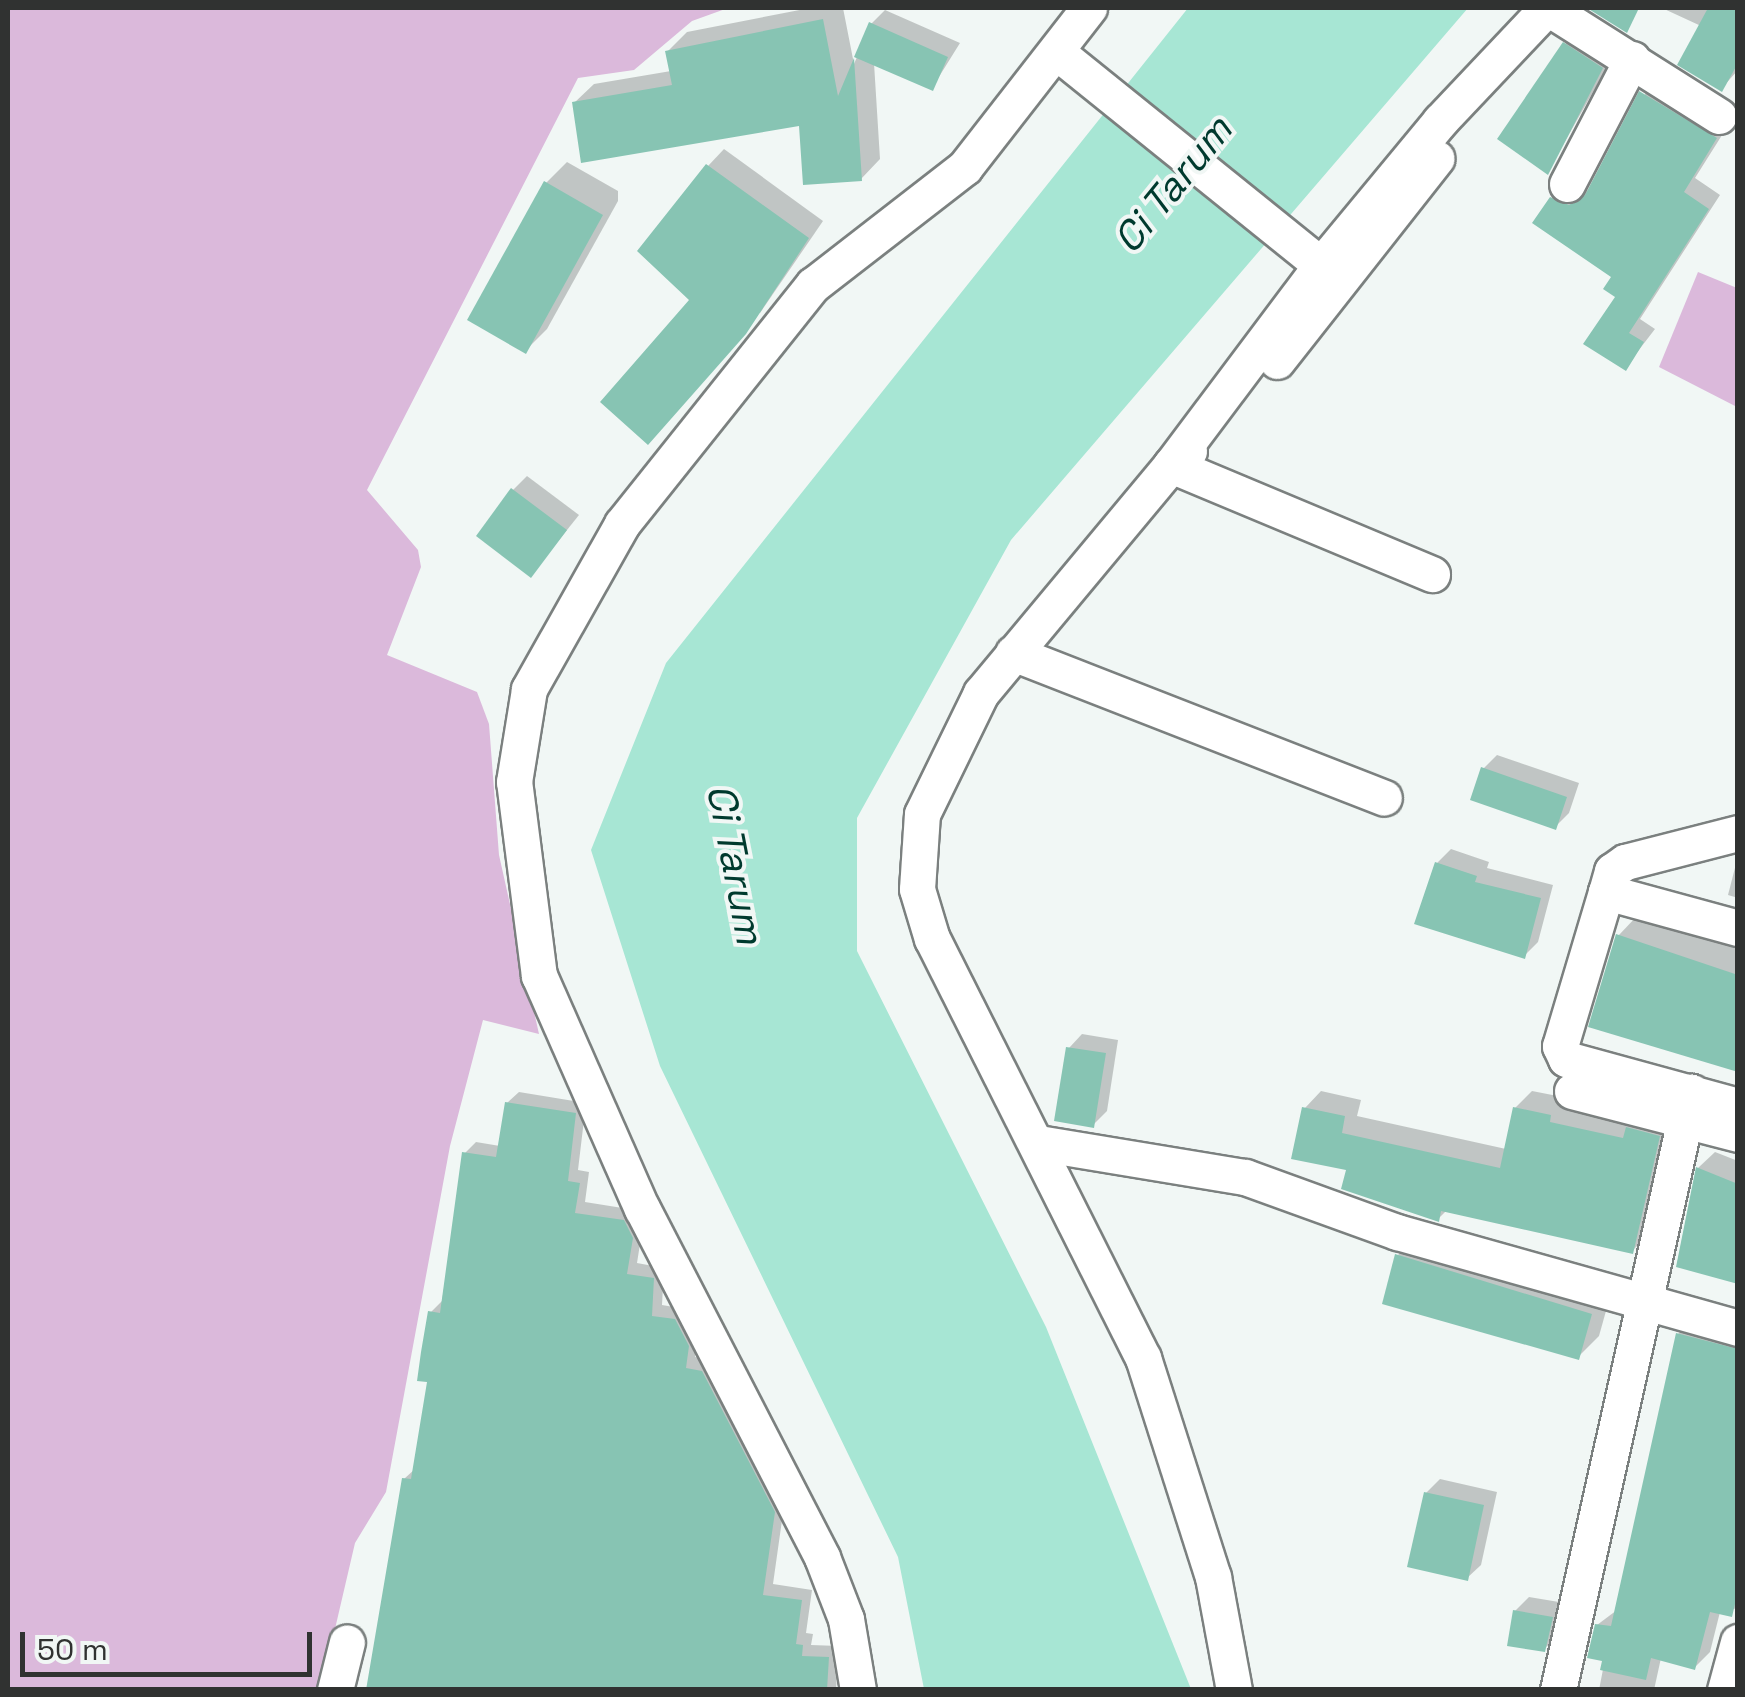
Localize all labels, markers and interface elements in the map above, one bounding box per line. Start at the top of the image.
water label: Ci Tarum [1103,107,1243,263]
water label: Ci Tarum [696,780,774,948]
scale bar [25,1612,318,1674]
text: 50 m [37,1630,108,1669]

